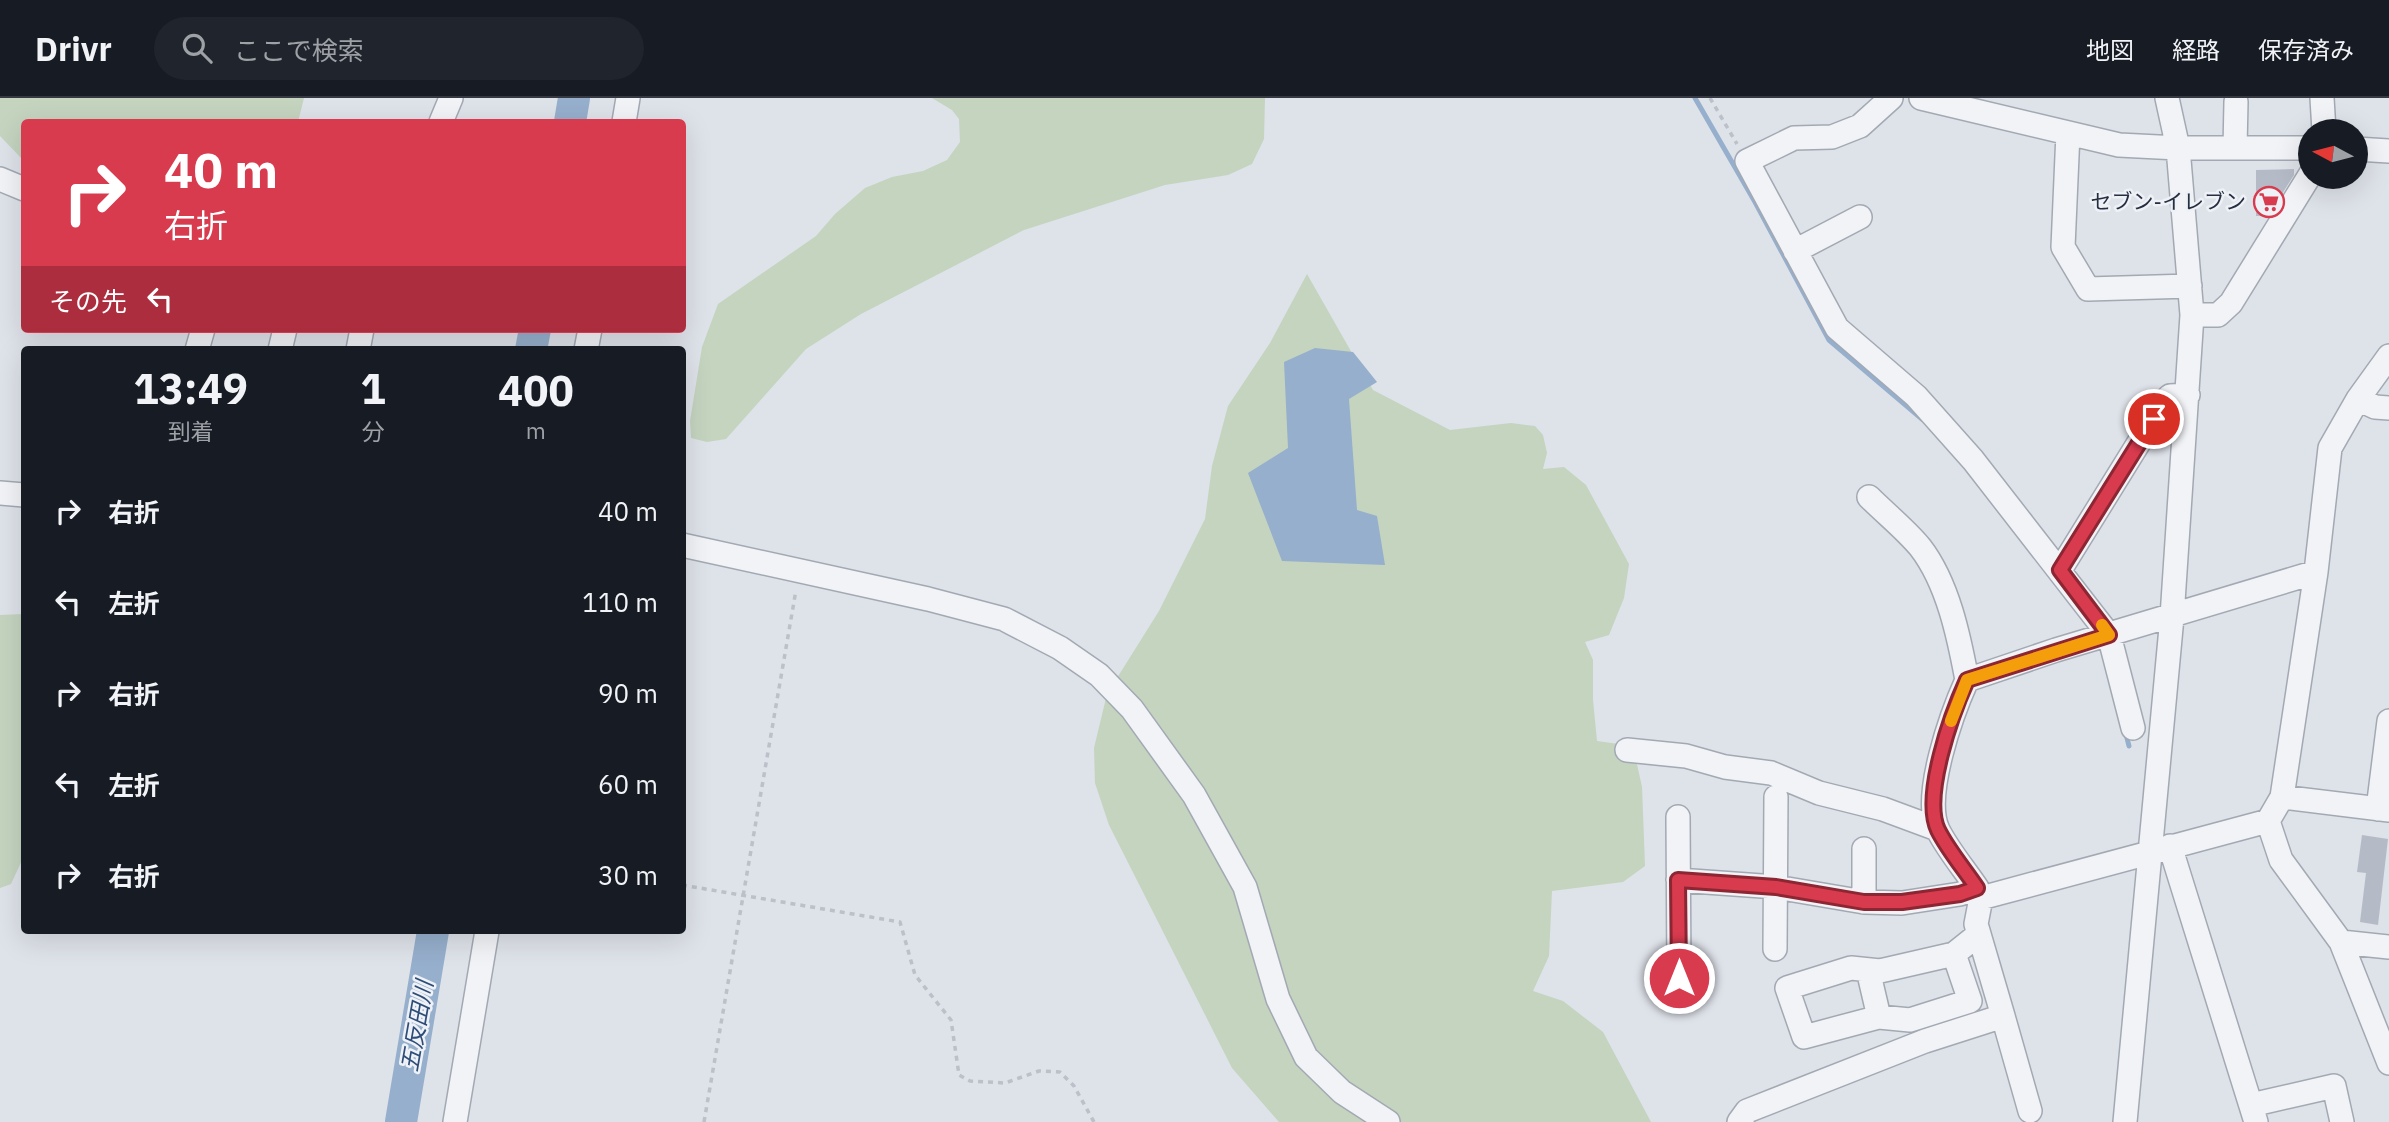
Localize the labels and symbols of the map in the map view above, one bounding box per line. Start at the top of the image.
north arrow [2298,119,2368,189]
supermarket icon: セブン-イレブン [2252,185,2286,219]
place label: セブン-イレブン [2091,187,2246,215]
pin [2124,389,2184,449]
position arrow [1642,941,1716,1015]
water label: 五反田川 [393,975,439,1074]

